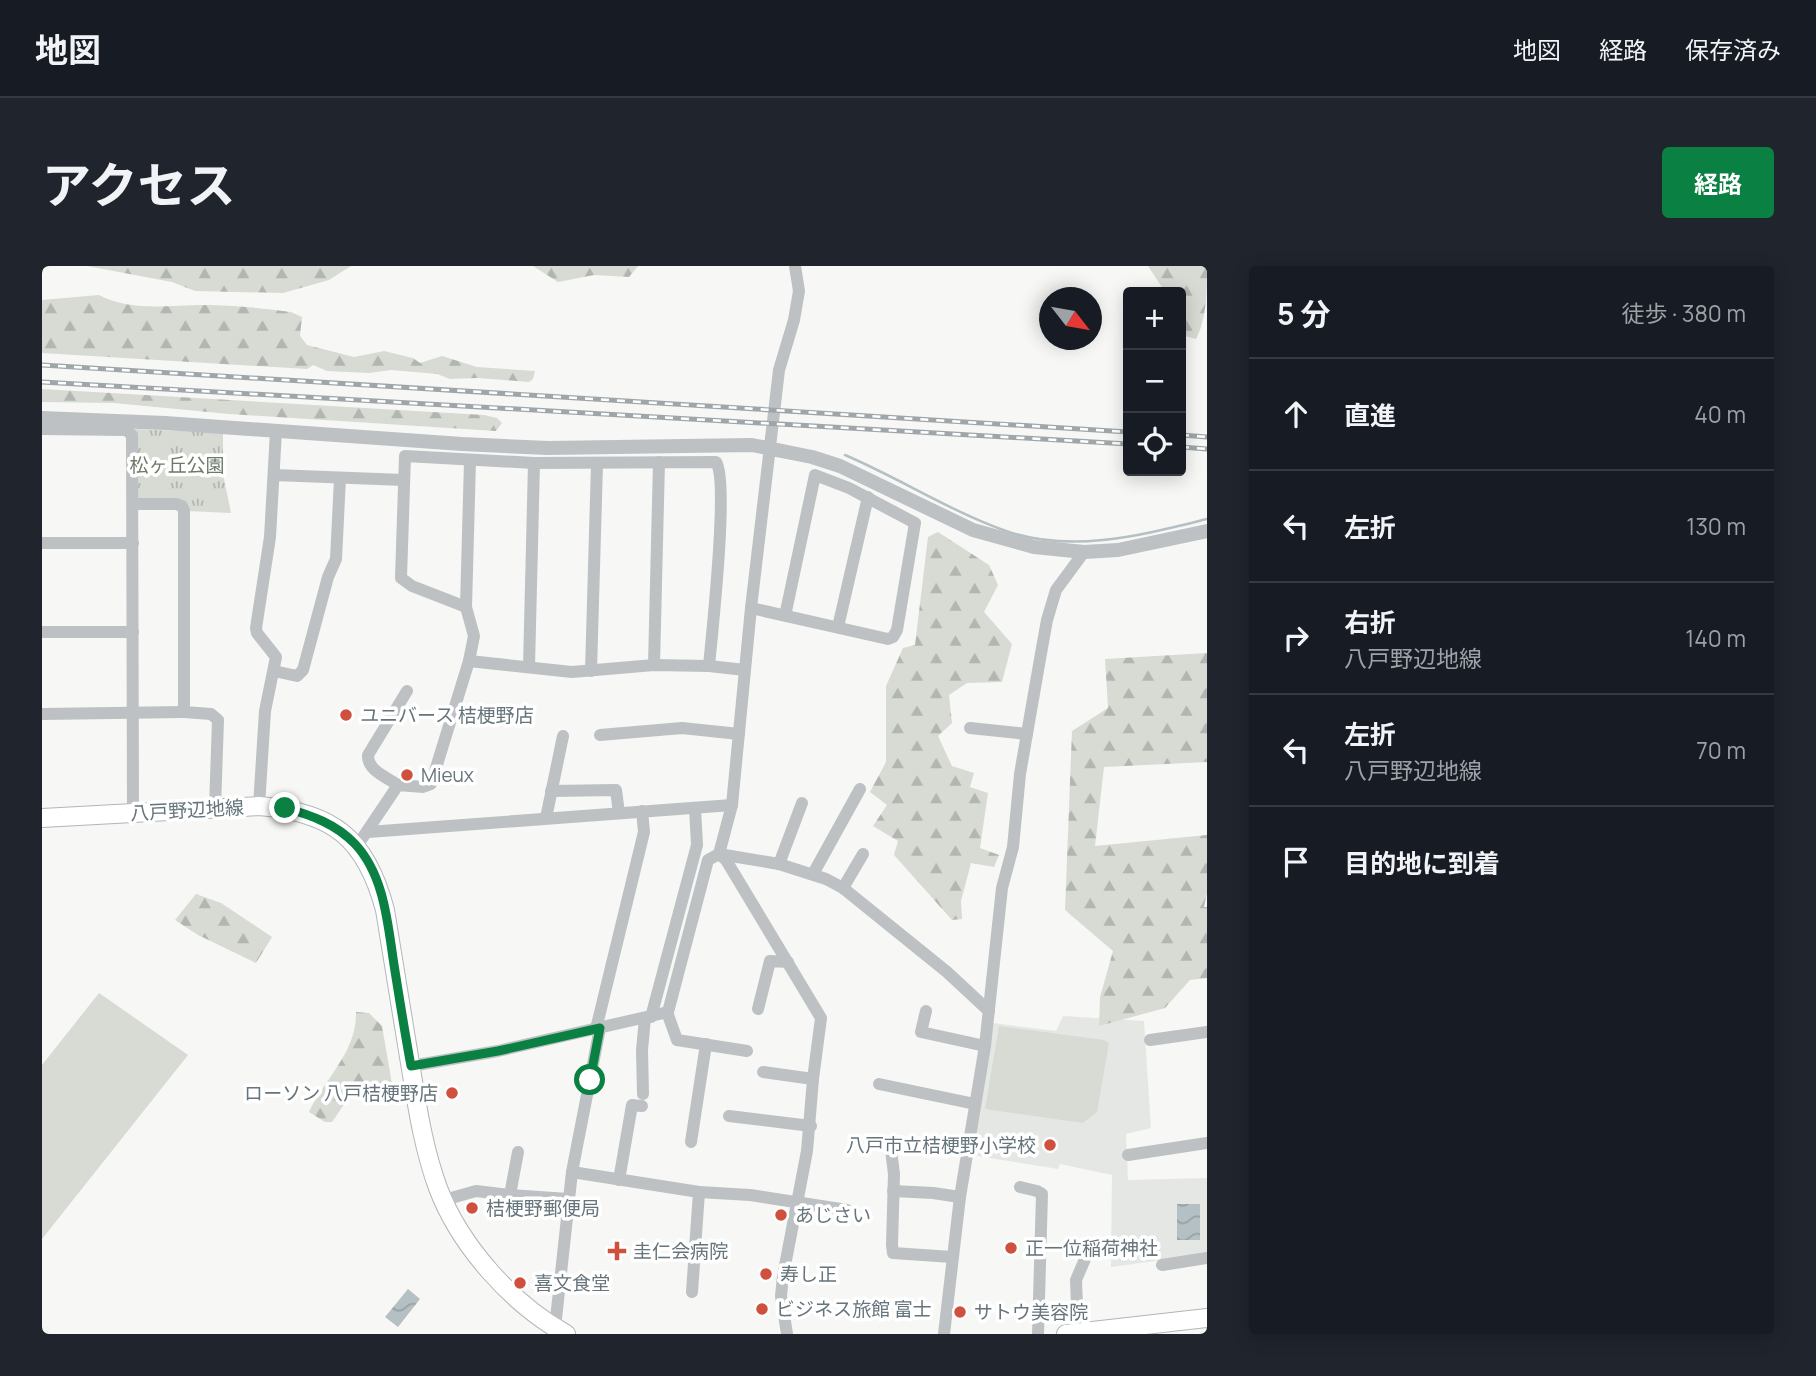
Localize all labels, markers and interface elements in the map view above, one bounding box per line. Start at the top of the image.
text: 地図 [35,27,101,72]
text: 地図 [1513,33,1561,66]
text: 経路 [1599,33,1647,66]
text: 保存済み [1685,33,1781,66]
button: 経路 [1662,147,1774,218]
text: アクセス [42,151,236,218]
north arrow [1039,287,1102,350]
map controls [1123,287,1186,476]
button: + [1123,287,1186,350]
text: 5 分 [1277,293,1331,334]
text: 徒歩 · 380 m [1621,297,1746,329]
button: − [1123,350,1186,413]
icon: ahead [1277,395,1315,433]
text: 直進 [1344,397,1396,433]
text: 40 m [1694,398,1746,430]
button: locate [1123,413,1186,476]
park label: 松ヶ丘公園 [129,452,225,478]
icon: left [1277,507,1315,545]
text: 左折 [1344,509,1396,545]
text: 130 m [1686,510,1746,542]
text: 右折 [1344,604,1396,640]
icon: right [1277,619,1315,657]
text: 140 m [1685,622,1746,654]
text: 八戸野辺地線 [1344,642,1482,674]
place label: ユニバース 桔梗野店 [360,702,534,728]
marker: ユニバース 桔梗野店 [338,707,354,723]
text: 左折 [1344,716,1396,752]
icon: left [1277,731,1315,769]
text: 70 m [1696,734,1746,766]
text: 八戸野辺地線 [1344,754,1482,786]
place label: Mieux [421,762,474,788]
marker: Mieux [399,767,415,783]
route end [269,792,300,823]
street label: 八戸野辺地線 [129,794,245,826]
icon: arrive [1277,843,1315,881]
text: 目的地に到着 [1344,845,1500,881]
route start [574,1064,605,1095]
place label: ローソン 八戸桔梗野店 [244,1080,438,1106]
marker: ローソン 八戸桔梗野店 [444,1085,460,1101]
place label: 八戸市立桔梗野小学校 [846,1132,1036,1158]
marker: 八戸市立桔梗野小学校 [1042,1137,1058,1153]
place label: 桔梗野郵便局 [486,1195,600,1221]
marker: 桔梗野郵便局 [464,1200,480,1216]
place label: あじさい [795,1202,871,1228]
marker: あじさい [773,1207,789,1223]
place label: 正一位稲荷神社 [1025,1235,1158,1261]
place label: 圭仁会病院 [633,1238,728,1264]
marker: 正一位稲荷神社 [1003,1240,1019,1256]
marker: 圭仁会病院 [607,1241,627,1261]
place label: 寿し正 [780,1261,837,1287]
marker: 寿し正 [758,1266,774,1282]
place label: 喜文食堂 [534,1270,610,1296]
marker: 喜文食堂 [512,1275,528,1291]
place label: ビジネス旅館 富士 [776,1296,932,1322]
place label: サトウ美容院 [974,1299,1088,1325]
marker: ビジネス旅館 富士 [754,1301,770,1317]
marker: サトウ美容院 [952,1304,968,1320]

